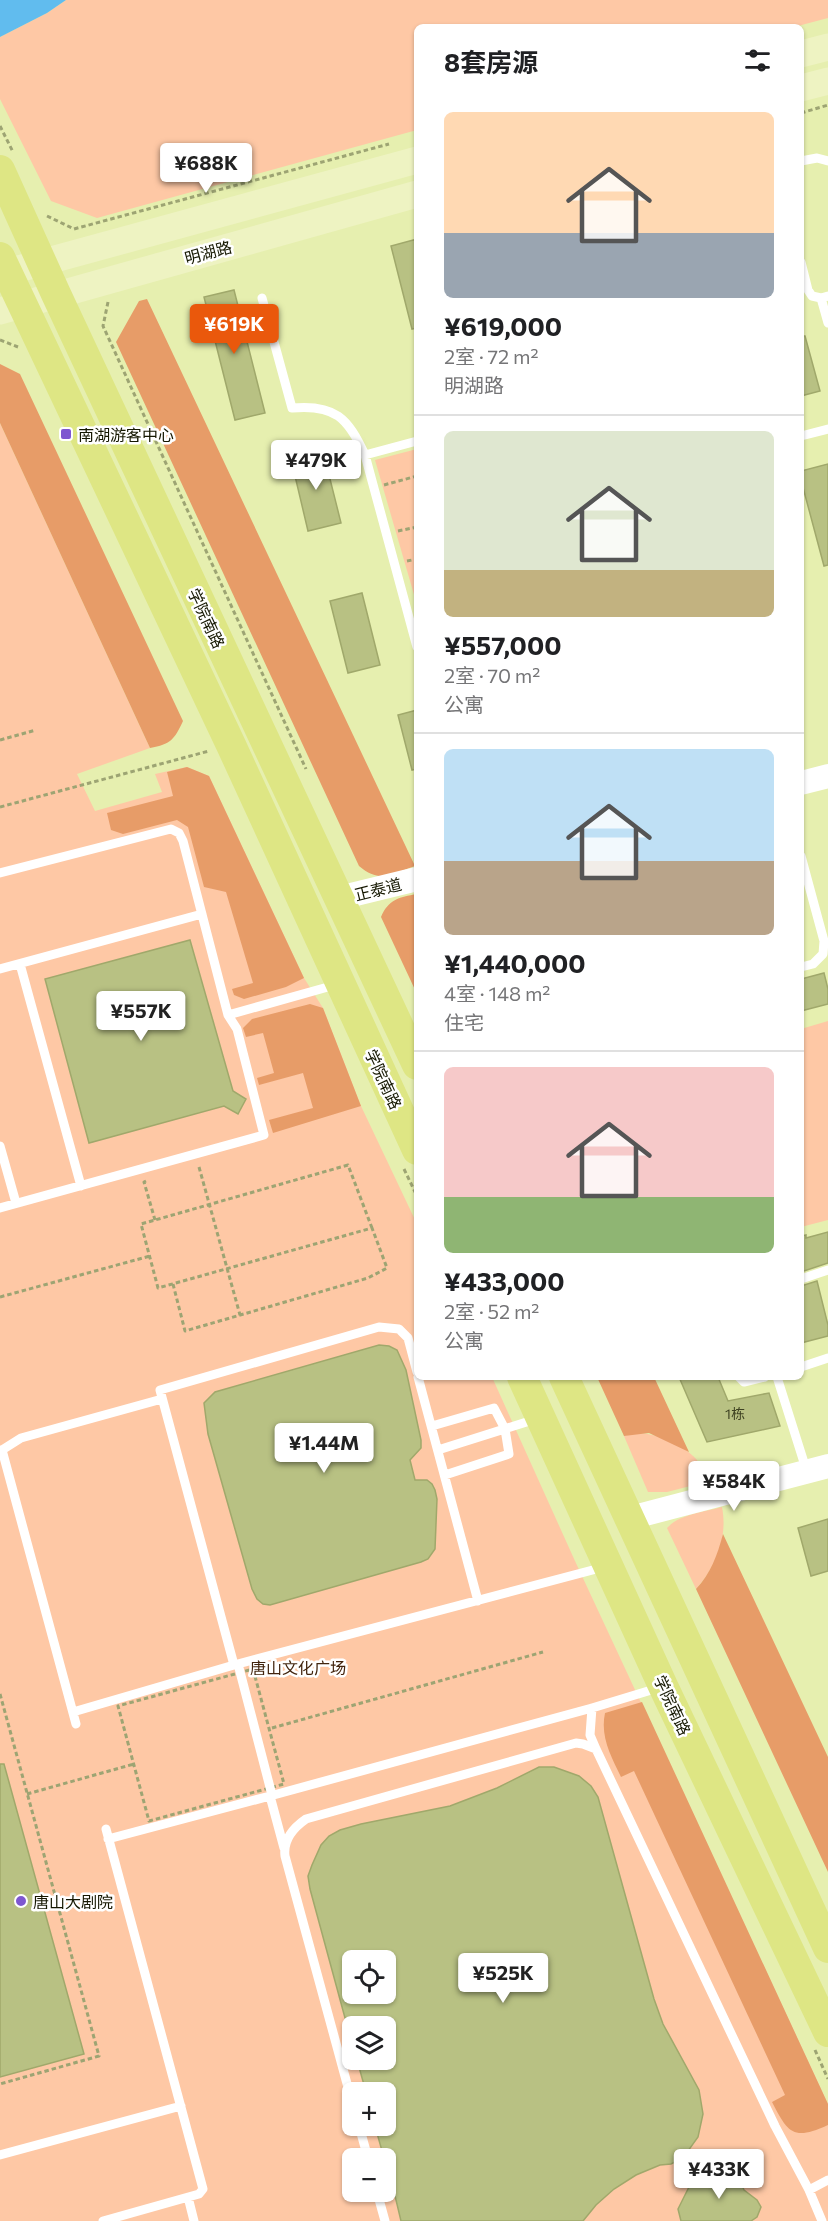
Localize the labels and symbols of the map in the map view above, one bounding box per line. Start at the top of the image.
pin: ¥688K [164,143,248,194]
street label: 明湖路 [182,237,234,267]
pin: ¥619K [192,304,276,355]
place label: 南湖游客中心 [78,425,174,444]
marker: 南湖游客中心 [59,427,73,441]
pin: ¥479K [274,440,358,491]
street label: 学院南路 [185,585,229,651]
street label: 正泰道 [352,874,404,904]
pin: ¥557K [99,991,183,1042]
street label: 学院南路 [362,1046,406,1112]
house number: 1栋 [725,1405,745,1422]
pin: ¥1.44M [275,1423,373,1474]
pin: ¥584K [692,1461,776,1512]
park label: 唐山文化广场 [250,1658,346,1677]
street label: 学院南路 [651,1672,695,1738]
place label: 唐山大剧院 [33,1892,113,1911]
marker: 唐山大剧院 [14,1894,28,1908]
pin: ¥525K [461,1953,545,2004]
pin: ¥433K [677,2149,761,2200]

